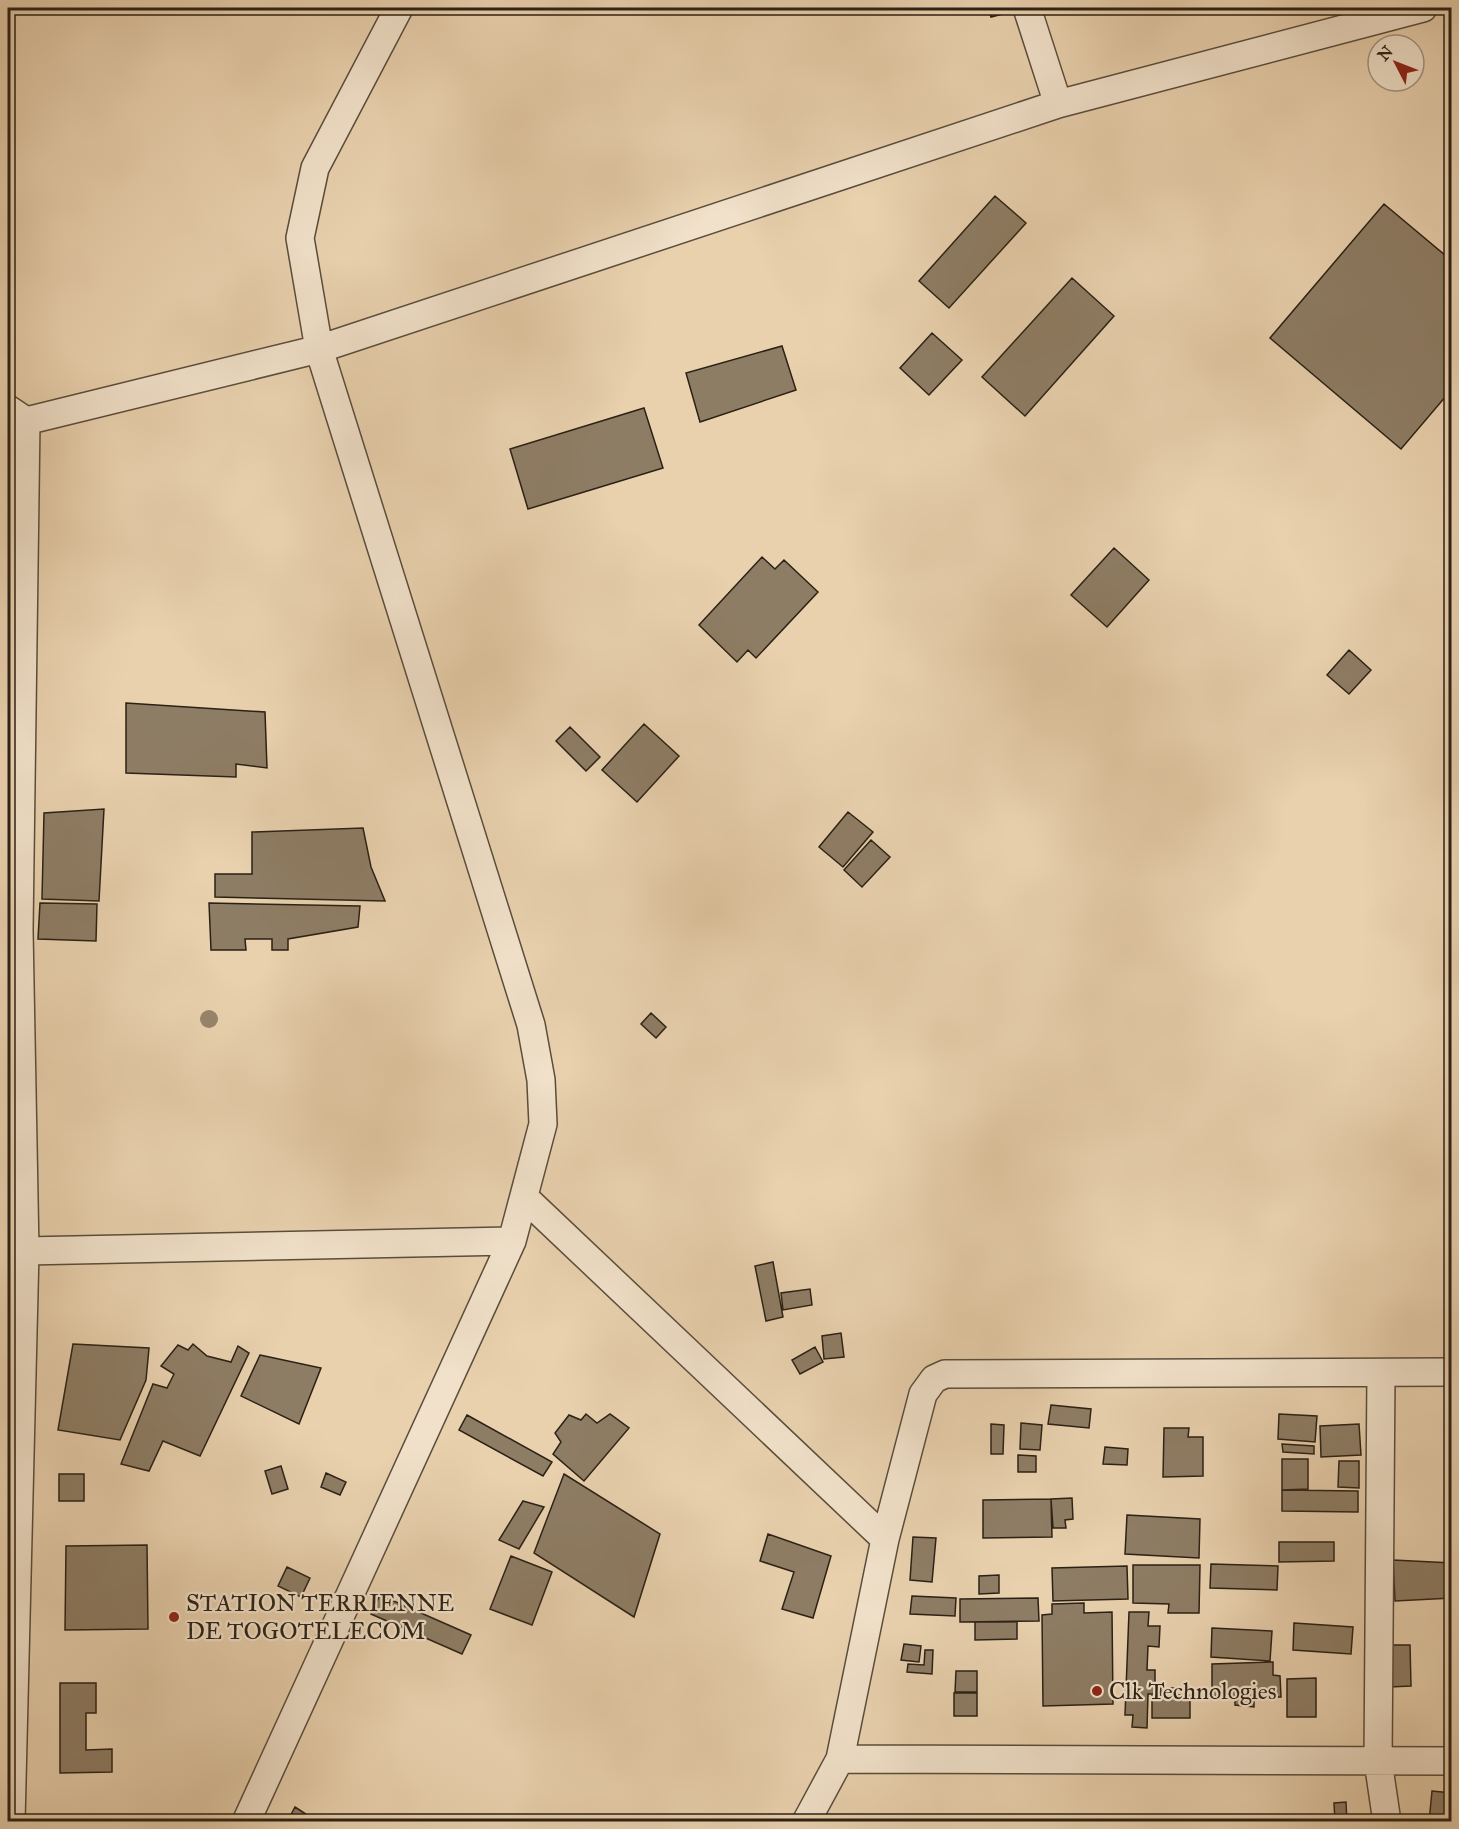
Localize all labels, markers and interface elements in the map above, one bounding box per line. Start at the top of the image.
north arrow [1366,33,1426,93]
text: N [1374,42,1397,65]
place label: STATION TERRIENNE DE TOGOTELECOM [186,1588,454,1646]
marker: STATION TERRIENNE DE TOGOTELECOM [167,1610,181,1624]
place label: Clk Technologies [1109,1676,1276,1706]
marker: Clk Technologies [1090,1684,1104,1698]

